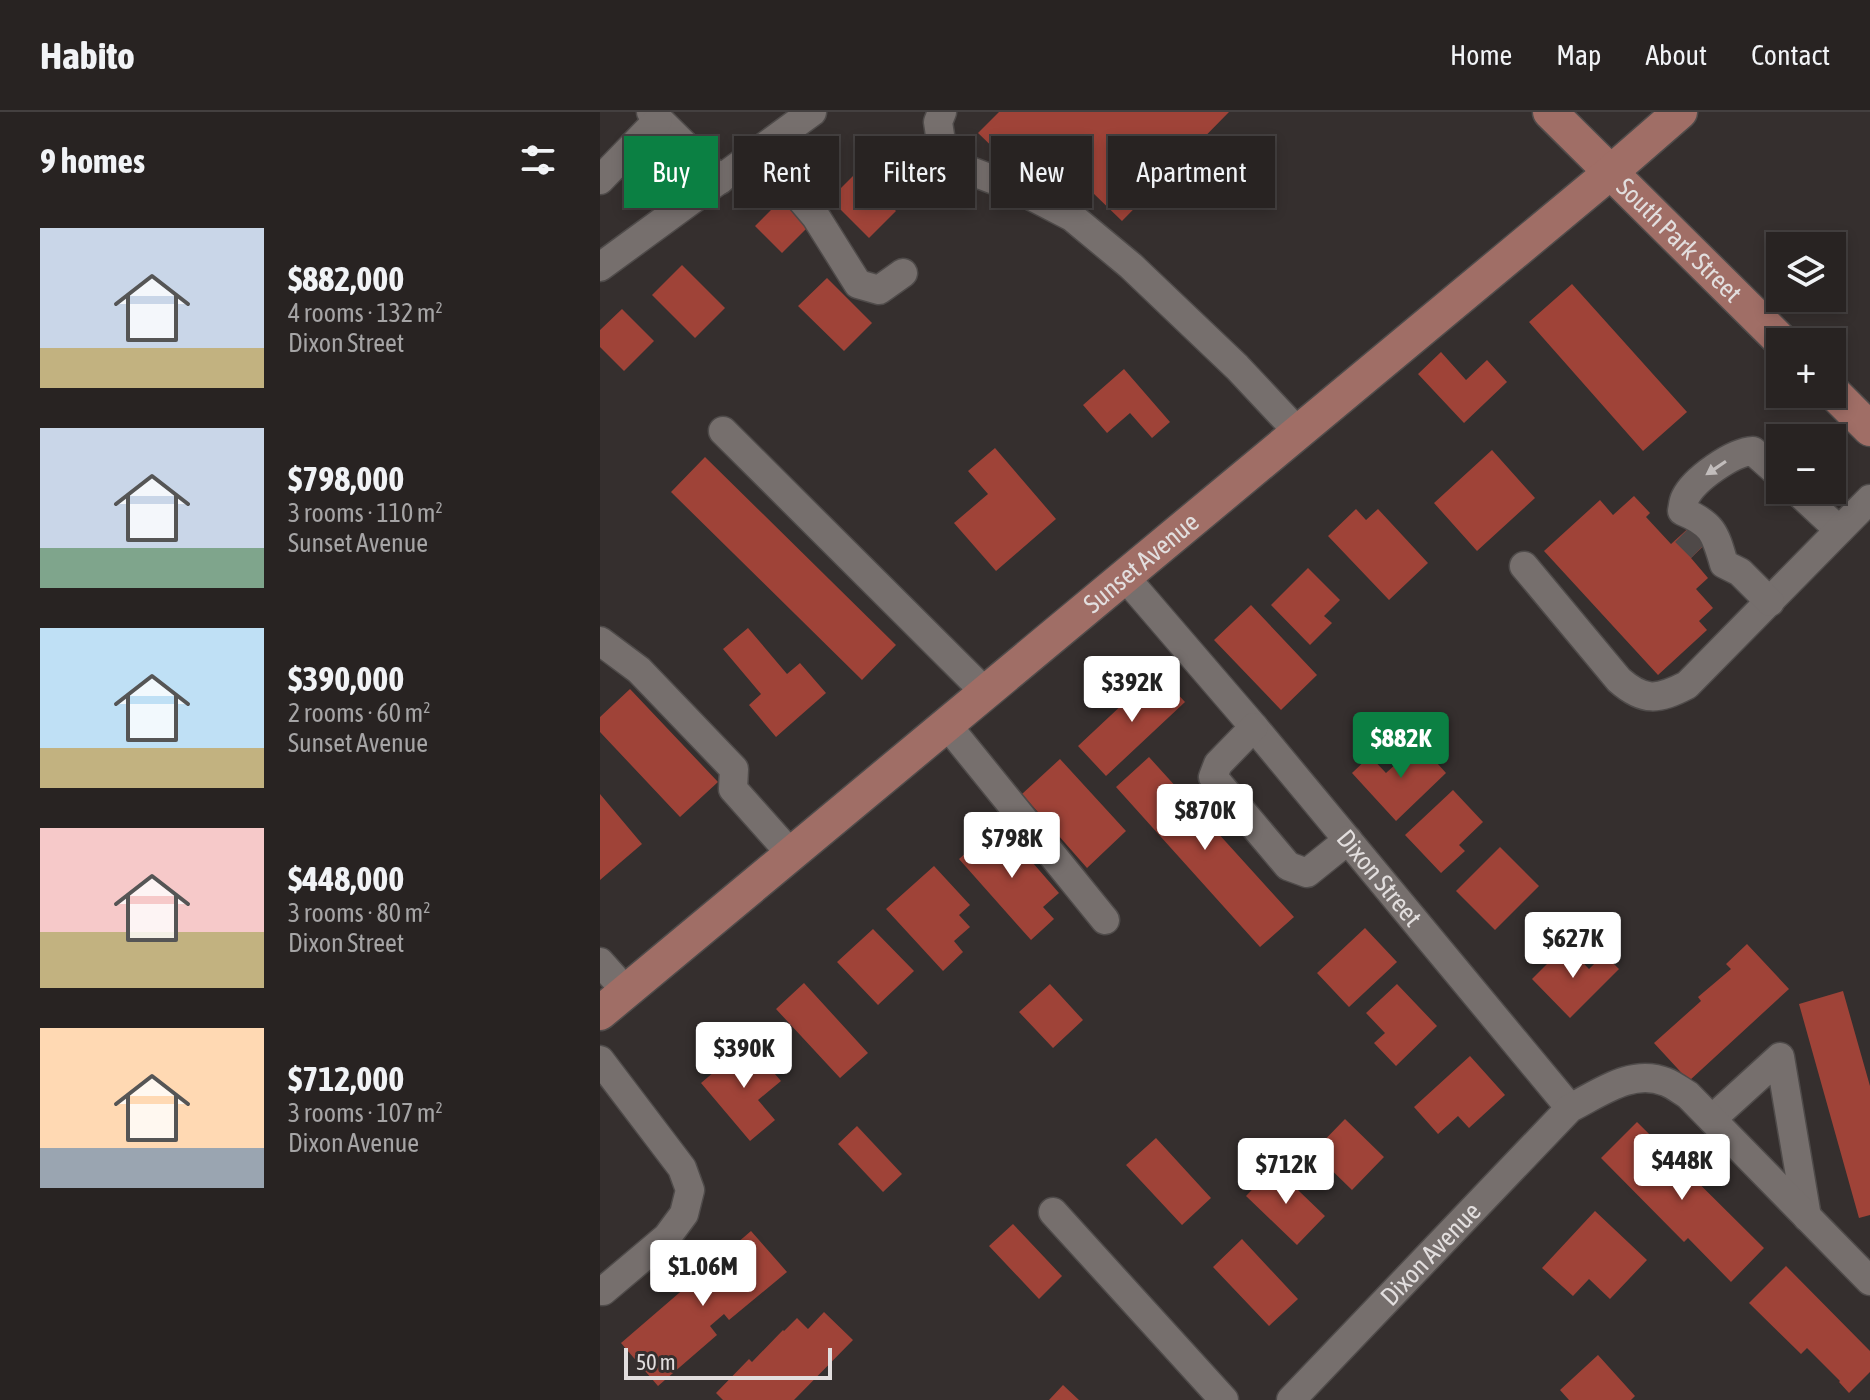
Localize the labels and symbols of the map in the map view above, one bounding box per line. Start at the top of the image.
street label: South Park Street [1611,172,1748,308]
one-way arrow [1706,460,1727,475]
street label: Sunset Avenue [1078,506,1205,619]
pin: $392K [1076,656,1188,724]
pin: $882K [1345,712,1457,780]
pin: $870K [1149,784,1261,852]
pin: $798K [956,812,1068,880]
street label: Dixon Street [1331,824,1428,932]
pin: $627K [1517,912,1629,980]
pin: $390K [688,1022,800,1090]
pin: $448K [1626,1134,1738,1202]
pin: $712K [1230,1138,1342,1206]
street label: Dixon Avenue [1374,1196,1487,1312]
pin: $1.06M [638,1240,768,1308]
scale bar [624,1344,832,1380]

